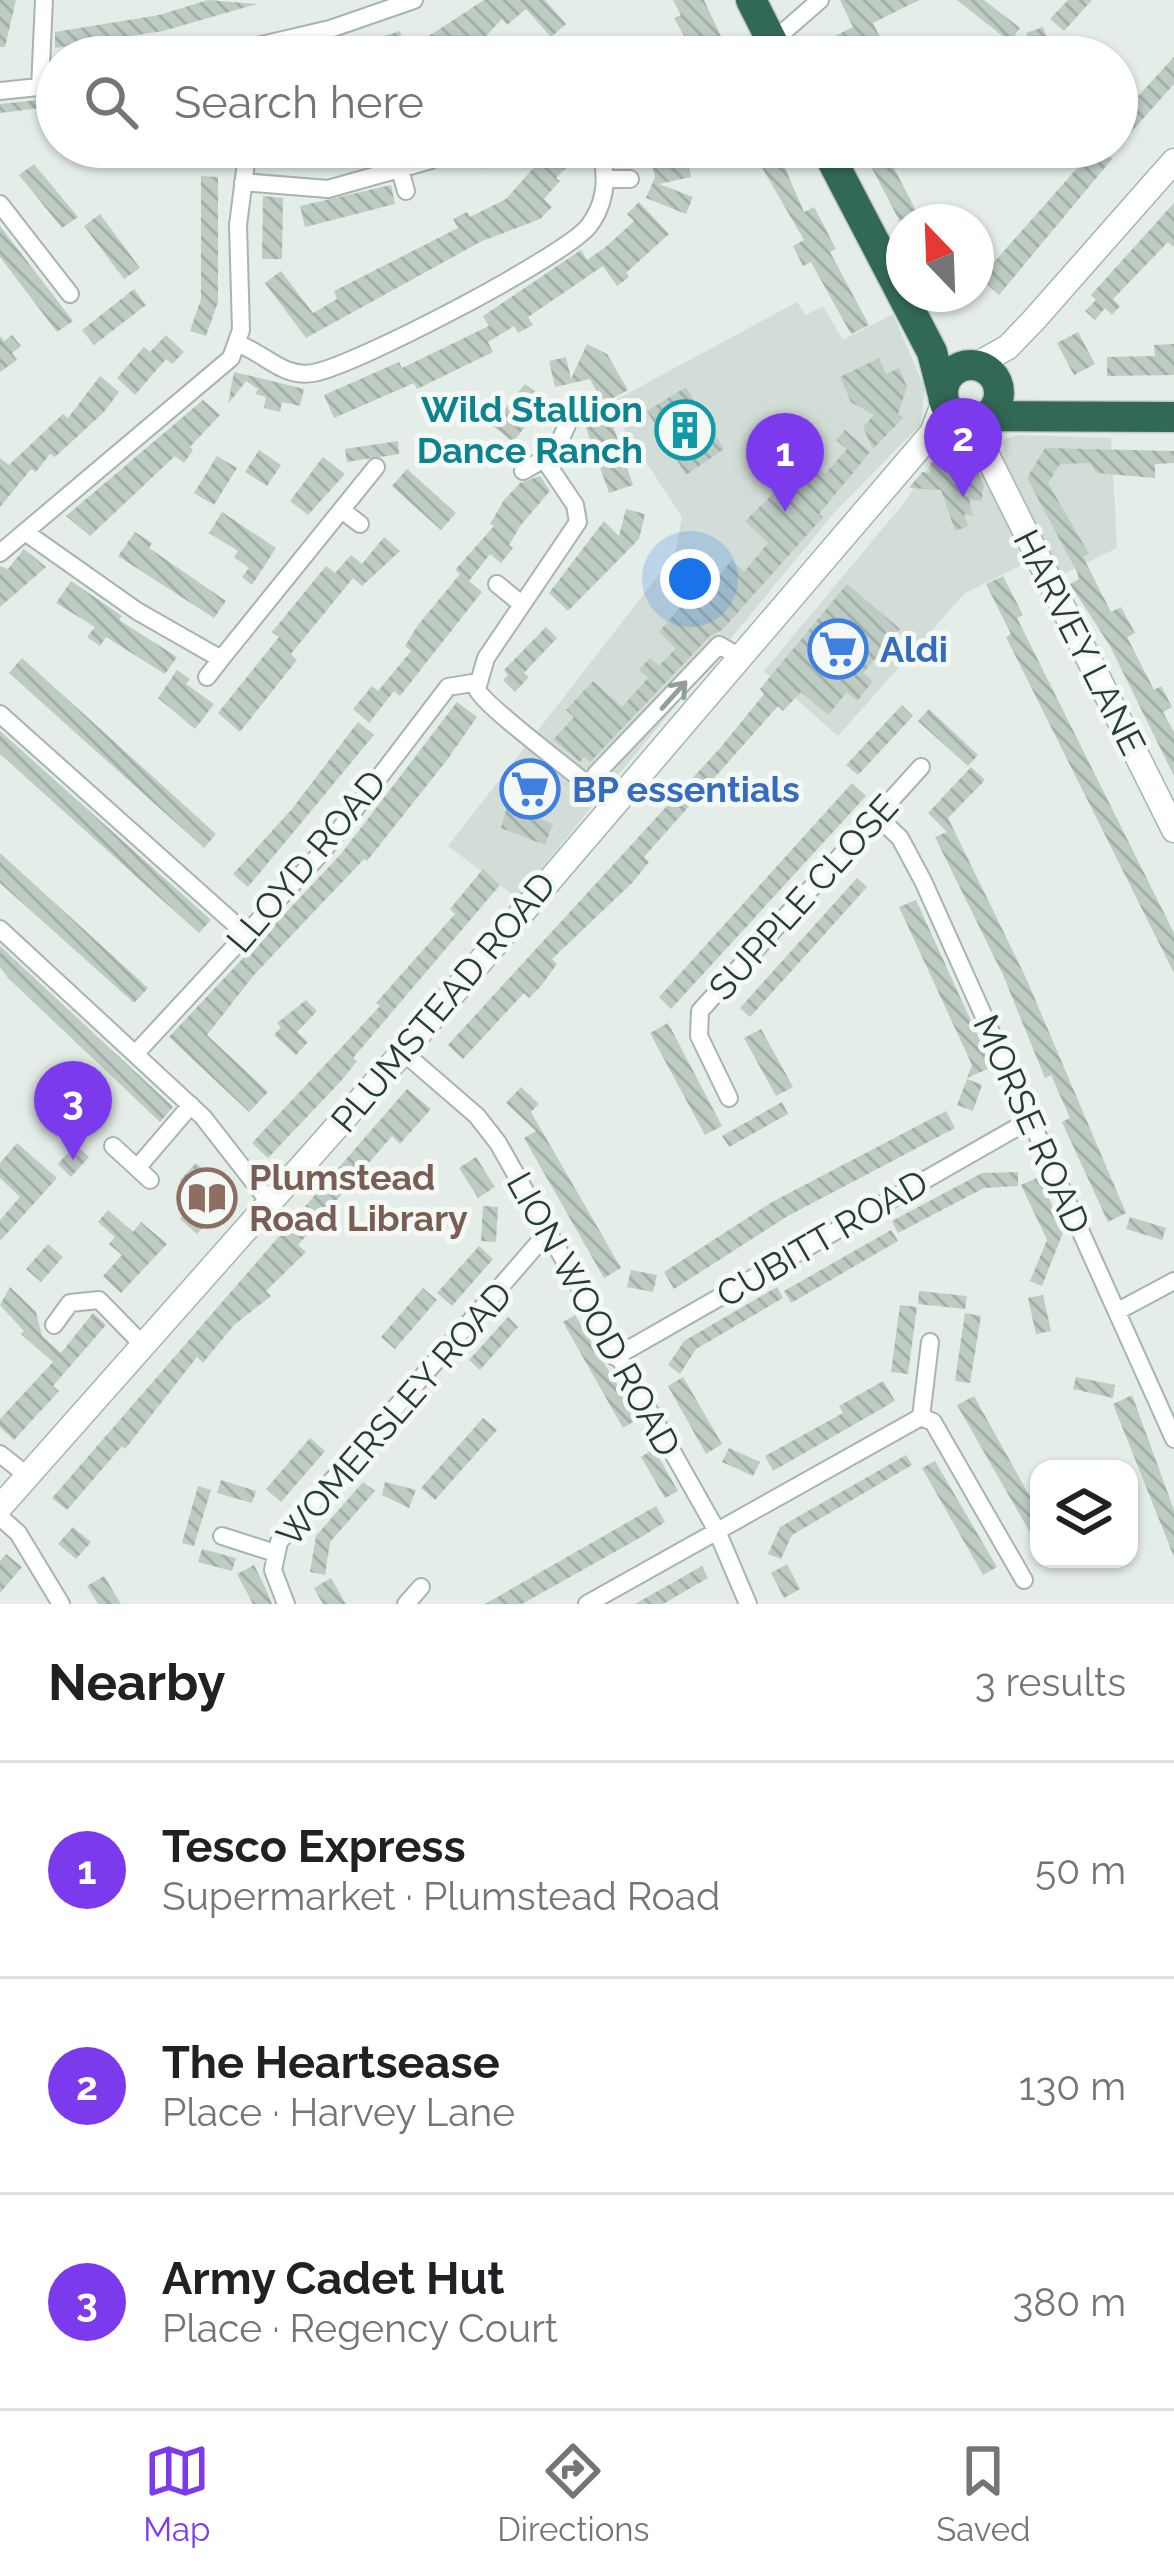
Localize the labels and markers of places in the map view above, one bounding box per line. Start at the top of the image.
place label: Wild Stallion Dance Ranch [417,388,643,471]
pin: 2 [924,398,1002,497]
building icon: Wild Stallion Dance Ranch [654,399,716,461]
pin: 1 [746,413,824,512]
supermarket icon: Aldi [807,618,869,680]
place label: Aldi [880,628,948,670]
supermarket icon: BP essentials [499,758,561,820]
place label: BP essentials [572,768,800,810]
pin: 3 [34,1061,112,1160]
place label: Plumstead Road Library [249,1156,468,1239]
library icon: Plumstead Road Library [176,1167,238,1229]

